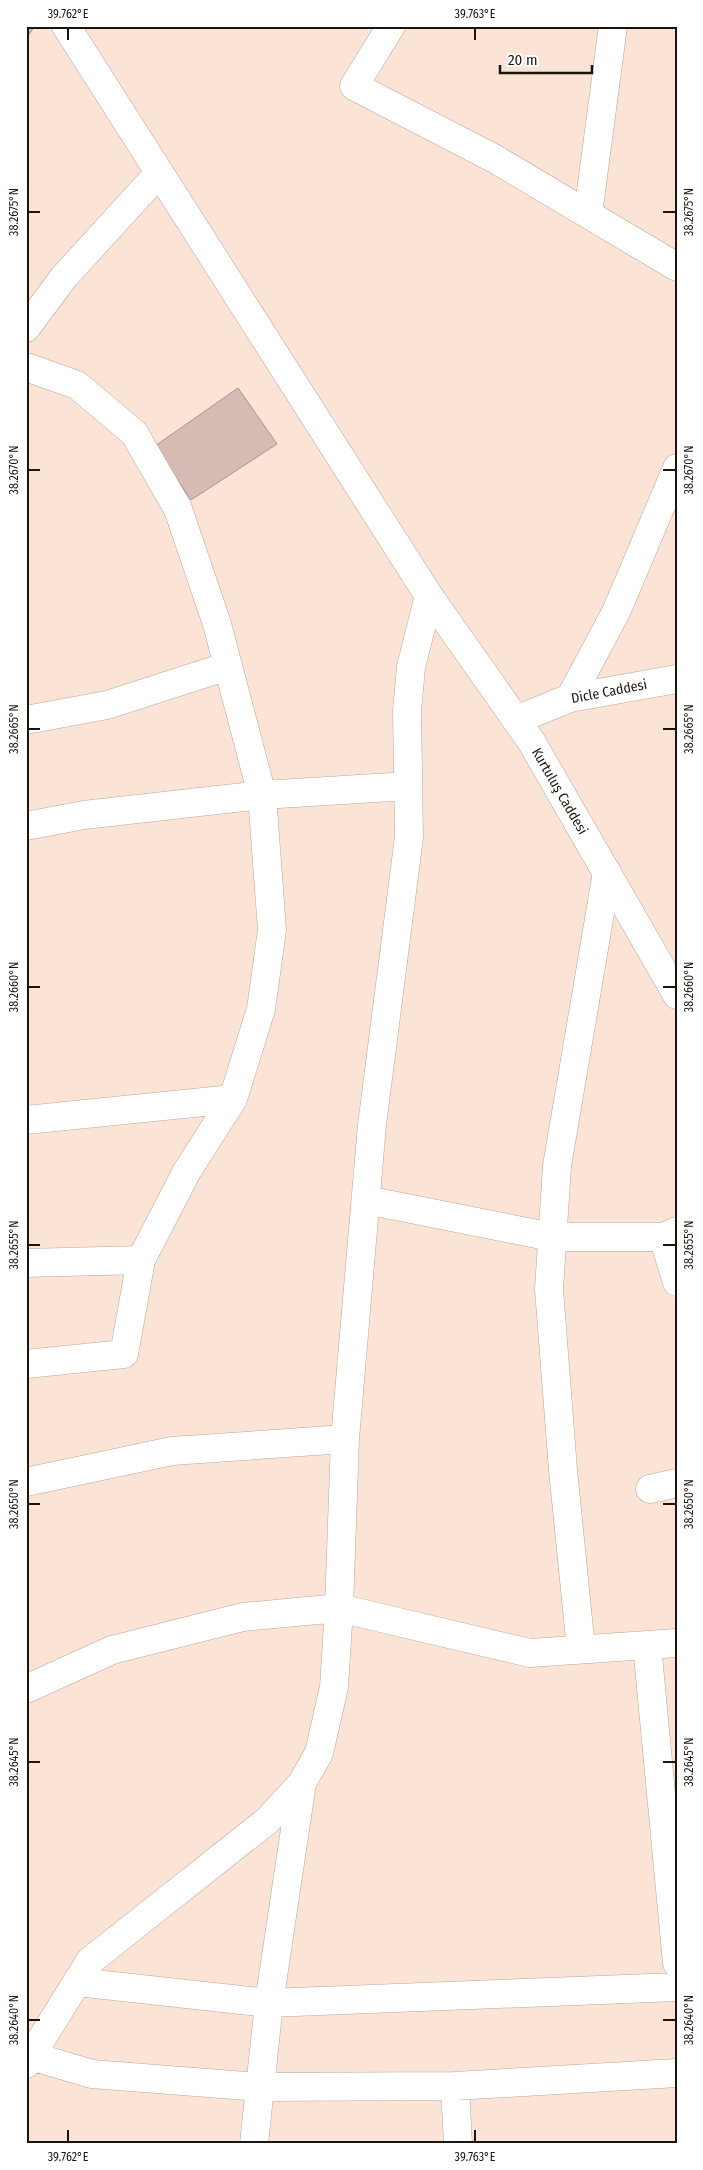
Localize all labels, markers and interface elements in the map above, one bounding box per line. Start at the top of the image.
text: 39.762°E [48,7,89,21]
text: 39.763°E [455,7,496,21]
scale bar [500,42,593,74]
text: 20 m [508,51,538,69]
text: 38.2675°N [7,188,21,236]
text: 38.2675°N [682,188,696,236]
text: 38.2670°N [7,446,21,494]
text: 38.2670°N [682,446,696,494]
street label: Dicle Caddesi [570,676,648,707]
text: 38.2665°N [7,704,21,754]
text: 38.2665°N [682,704,696,754]
street label: Kurtuluş Caddesi [528,745,591,837]
text: 38.2660°N [7,962,21,1012]
text: 38.2660°N [682,962,696,1012]
text: 38.2655°N [7,1221,21,1269]
text: 38.2655°N [682,1221,696,1269]
text: 38.2650°N [7,1479,21,1529]
text: 38.2650°N [682,1479,696,1529]
text: 38.2645°N [7,1737,21,1787]
text: 38.2645°N [682,1737,696,1787]
text: 38.2640°N [7,1995,21,2045]
text: 38.2640°N [682,1995,696,2045]
text: 39.762°E [48,2150,89,2164]
text: 39.763°E [455,2150,496,2164]

